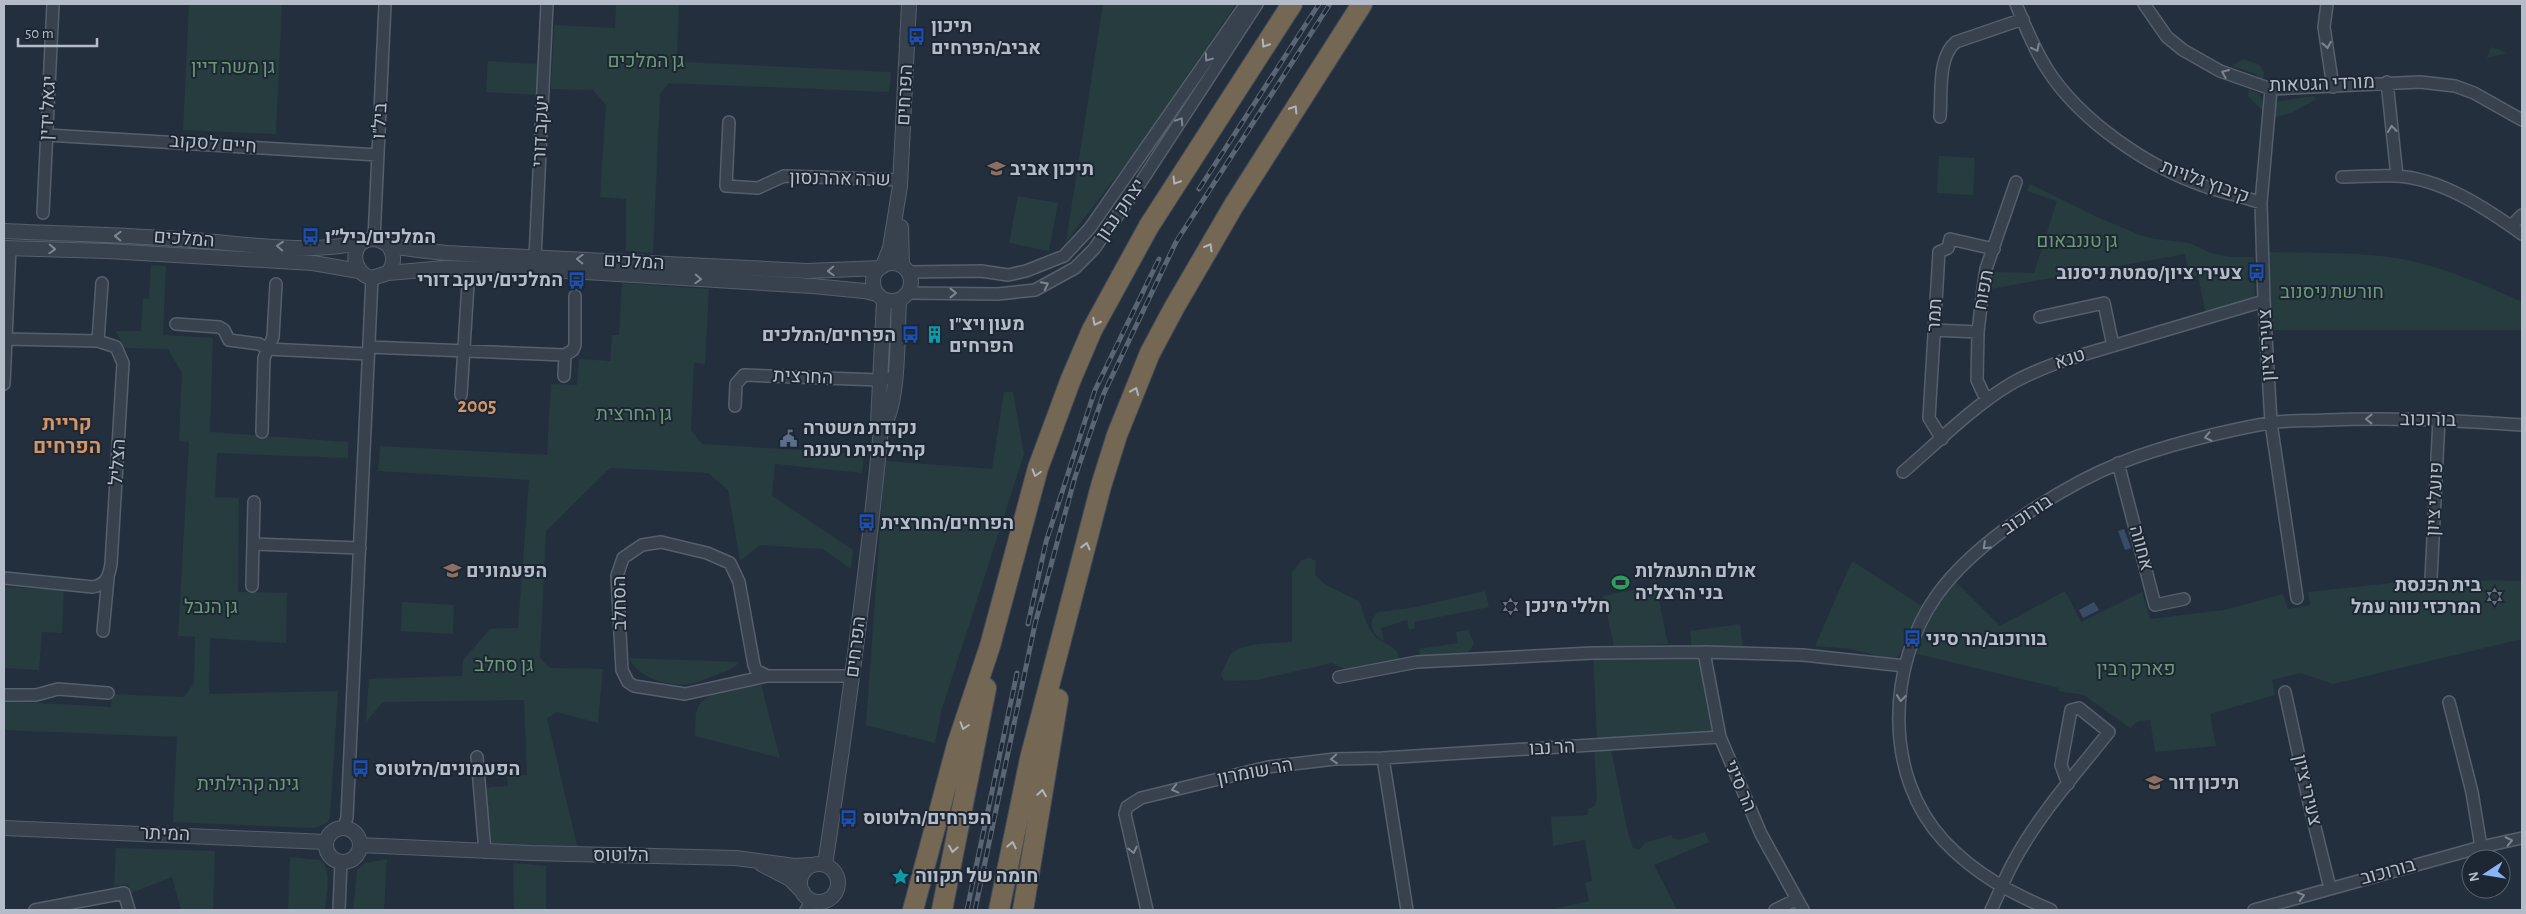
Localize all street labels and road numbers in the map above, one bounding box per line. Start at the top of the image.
street label: הפרחים [894,64,916,126]
street label: מורדי הגטאות [2269,73,2375,95]
street label: יגאל ידין [37,75,59,141]
street label: יעקב דורי [530,94,552,168]
street label: ביל"ו [370,102,390,140]
street label: חיים לסקוב [169,131,257,157]
street label: קיבוץ גלויות [2158,157,2252,207]
street label: שרה אהרנסון [789,169,891,189]
street label: יצחק נבון [1093,176,1149,244]
street label: המלכים [153,227,215,251]
street label: המלכים [603,251,665,273]
street label: תפוח [1971,268,1997,312]
street label: תמר [1925,298,1945,332]
street label: צעירי ציון [2256,308,2278,382]
street label: טנא [2052,345,2088,373]
street label: החרצית [773,366,833,388]
street label: בורוכוב [2400,410,2456,430]
street label: הצליל [107,438,129,486]
street label: פועלי ציון [2424,461,2446,537]
street label: בורוכוב [1998,491,2056,539]
street label: אחווה [2126,523,2156,573]
street label: הסחלב [610,576,630,630]
street label: הפרחים [843,615,869,679]
street label: הר נבו [1528,737,1576,759]
street label: צעירי ציון [2290,753,2324,827]
street label: הר שומרון [1216,755,1294,789]
street label: הר סיני [1721,757,1759,815]
street label: המיתר [140,824,190,844]
street label: הלוטוס [593,846,649,865]
street label: בורוכוב [2358,856,2418,888]

